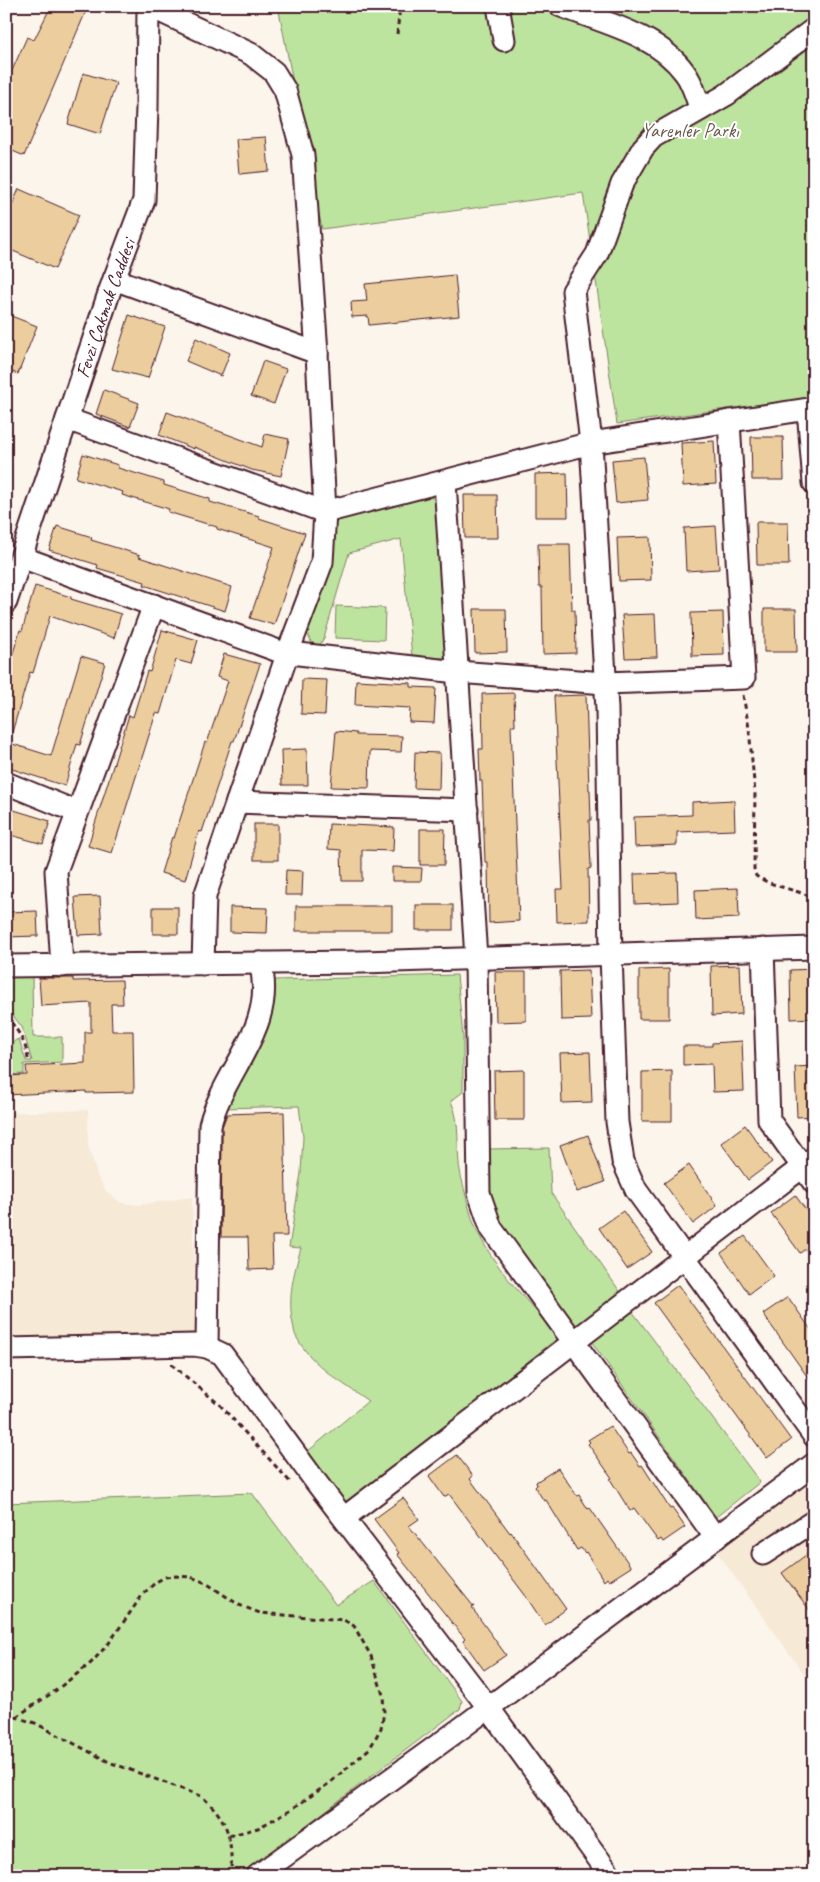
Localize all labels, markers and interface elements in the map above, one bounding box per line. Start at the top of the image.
park label: Yarenler Parkı [641,118,740,143]
street label: Fevzi Çakmak Caddesi [70,233,142,381]

